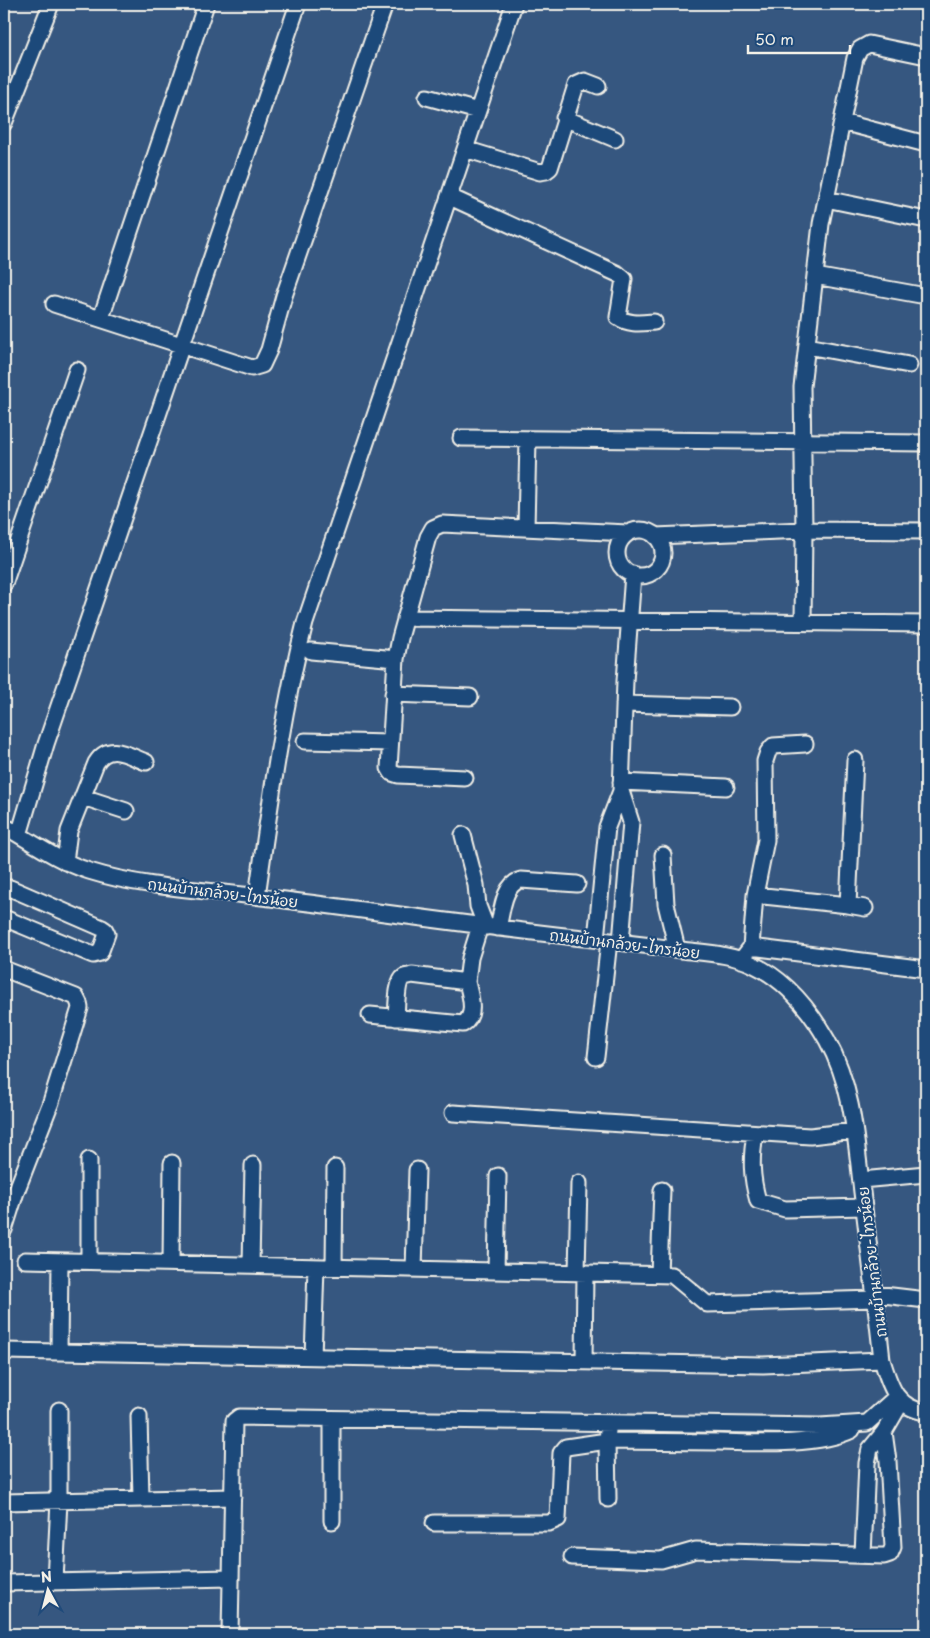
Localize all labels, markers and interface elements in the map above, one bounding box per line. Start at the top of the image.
scale bar [748,22,850,54]
text: 50 m [755,27,794,50]
street label: ถนนบ้านกล้วย-ไทรน้อย [146,871,300,913]
street label: ถนนบ้านกล้วย-ไทรน้อย [548,922,702,964]
street label: ถนนบ้านกล้วย-ไทรน้อย [850,1185,892,1339]
north arrow [22,1566,72,1616]
text: N [40,1566,53,1588]

